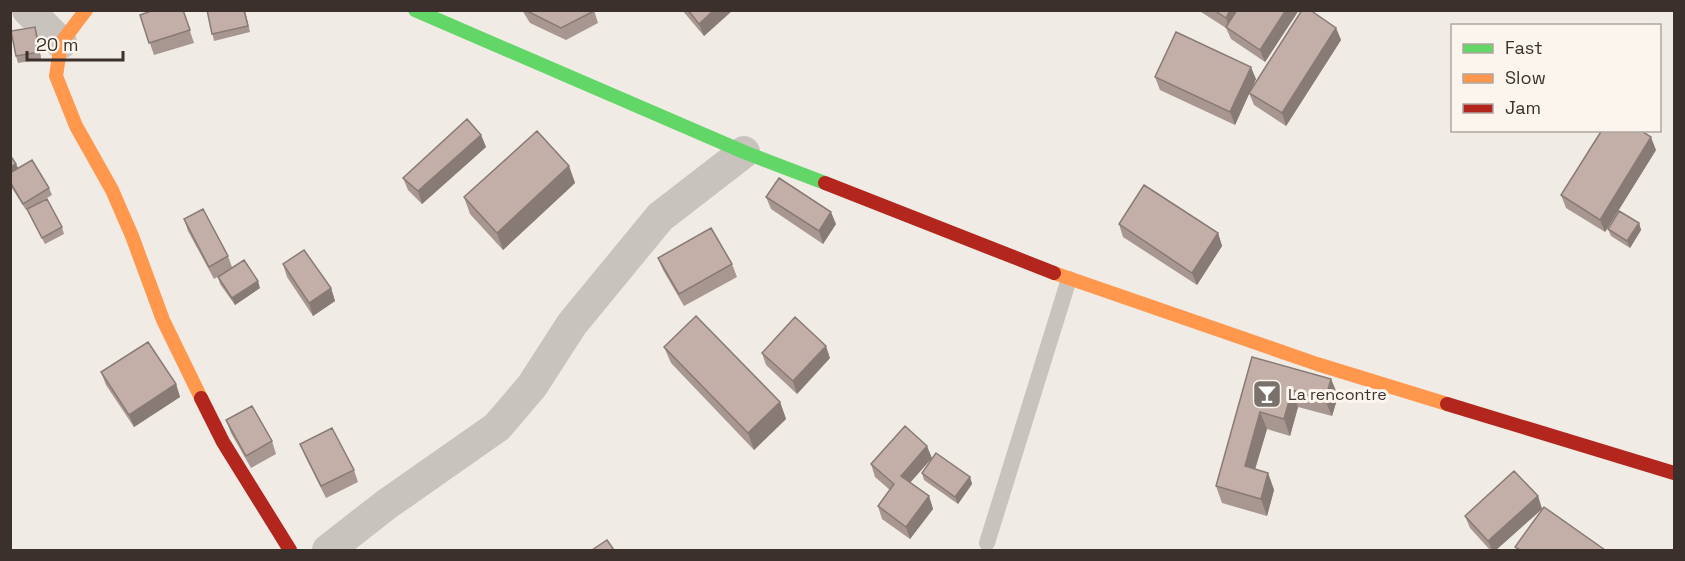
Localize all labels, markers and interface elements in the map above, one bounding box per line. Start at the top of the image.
scale bar [27,24,123,62]
legend [1451,24,1661,132]
text: 20 m [36,33,79,56]
text: Fast [1505,36,1542,59]
text: Slow [1505,66,1546,89]
text: Jam [1505,96,1541,119]
bar icon: La rencontre [1251,378,1283,410]
place label: La rencontre [1288,384,1387,405]

